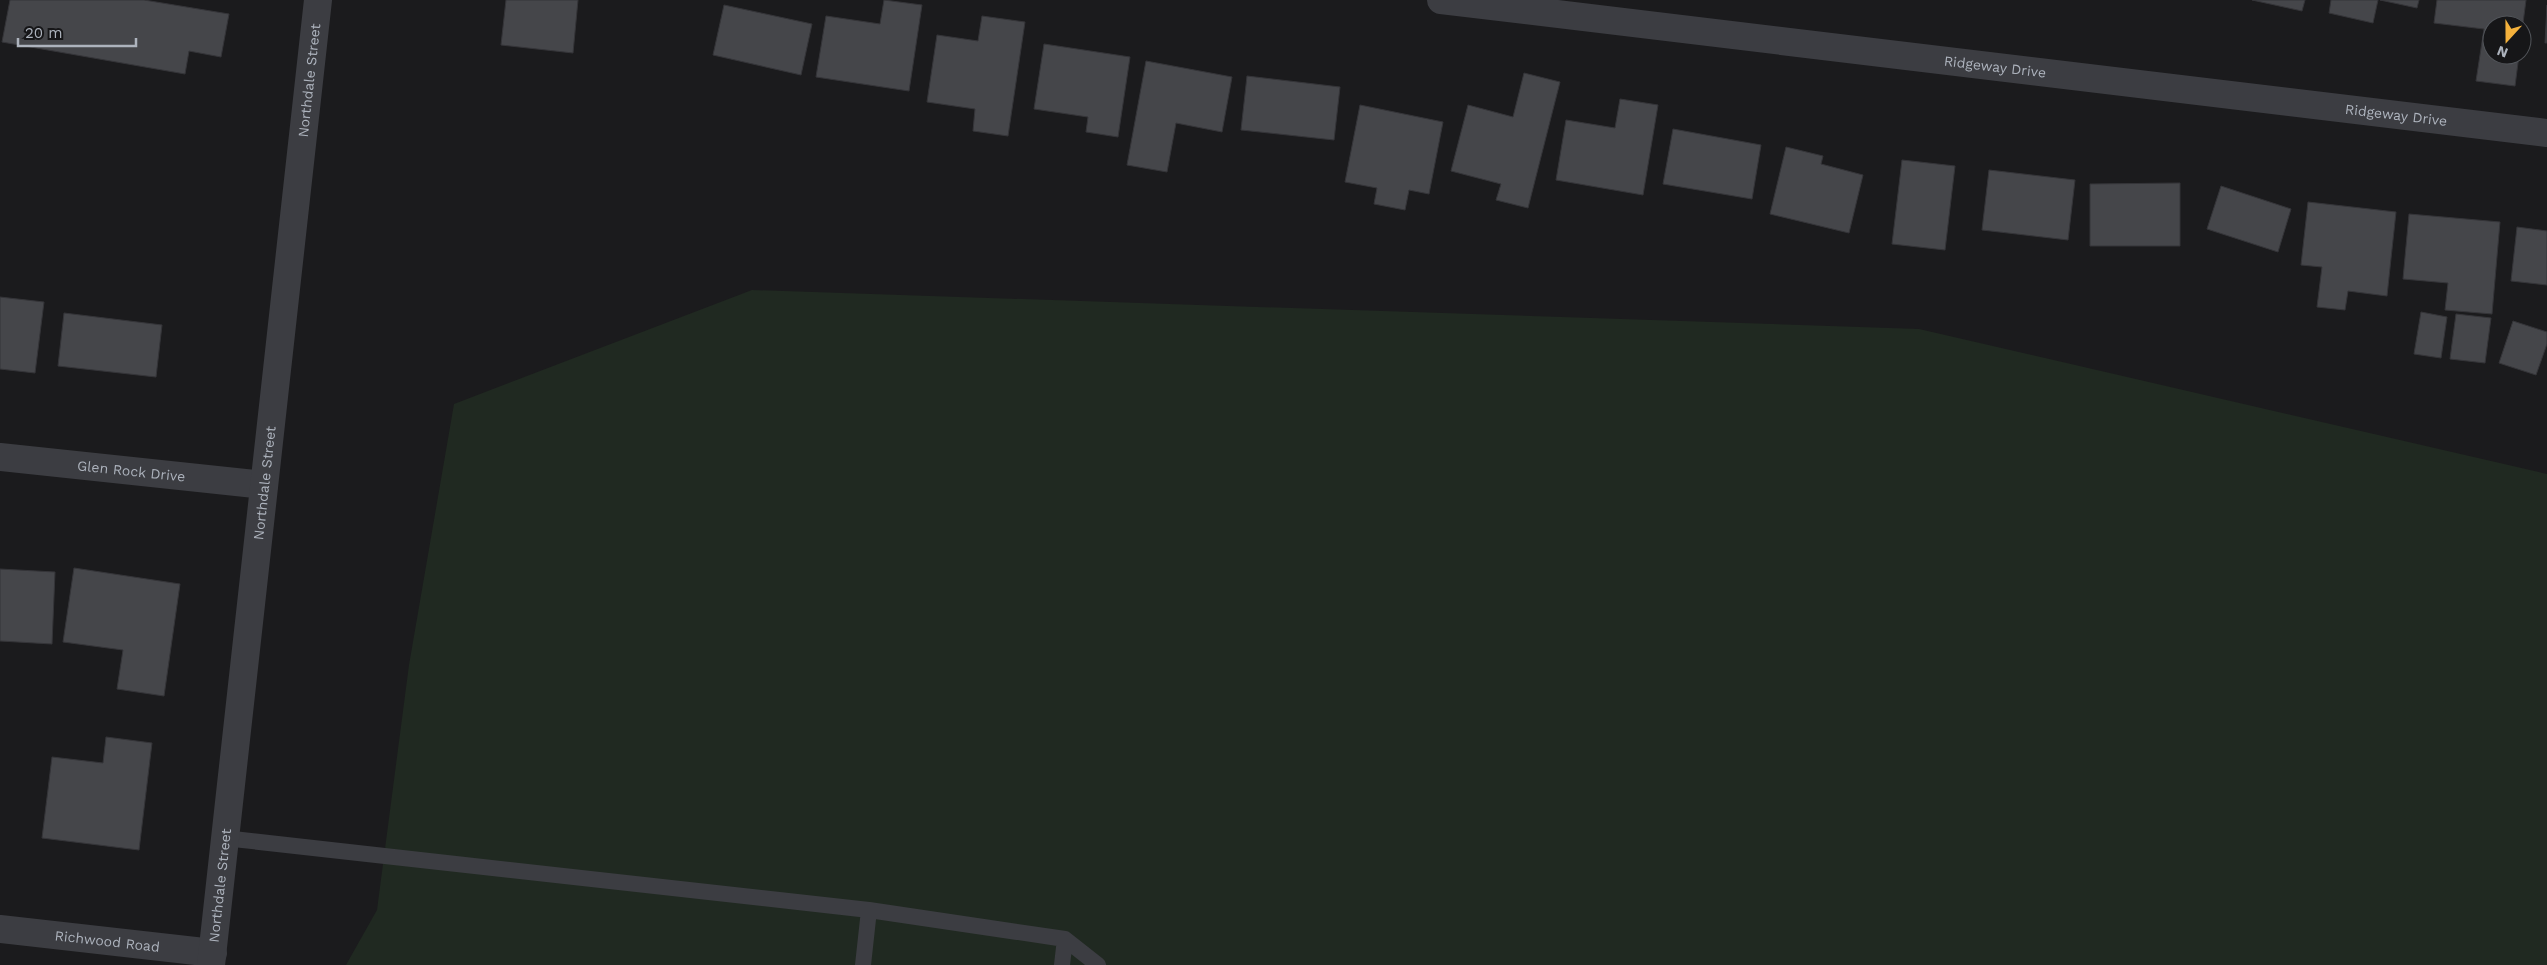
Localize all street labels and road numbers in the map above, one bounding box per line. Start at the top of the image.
street label: Northdale Street [295,23,323,138]
street label: Ridgeway Drive [1943,53,2047,81]
street label: Ridgeway Drive [2344,101,2448,129]
street label: Northdale Street [250,425,279,541]
street label: Glen Rock Drive [76,457,186,485]
street label: Northdale Street [206,828,234,943]
street label: Richwood Road [54,927,161,955]

